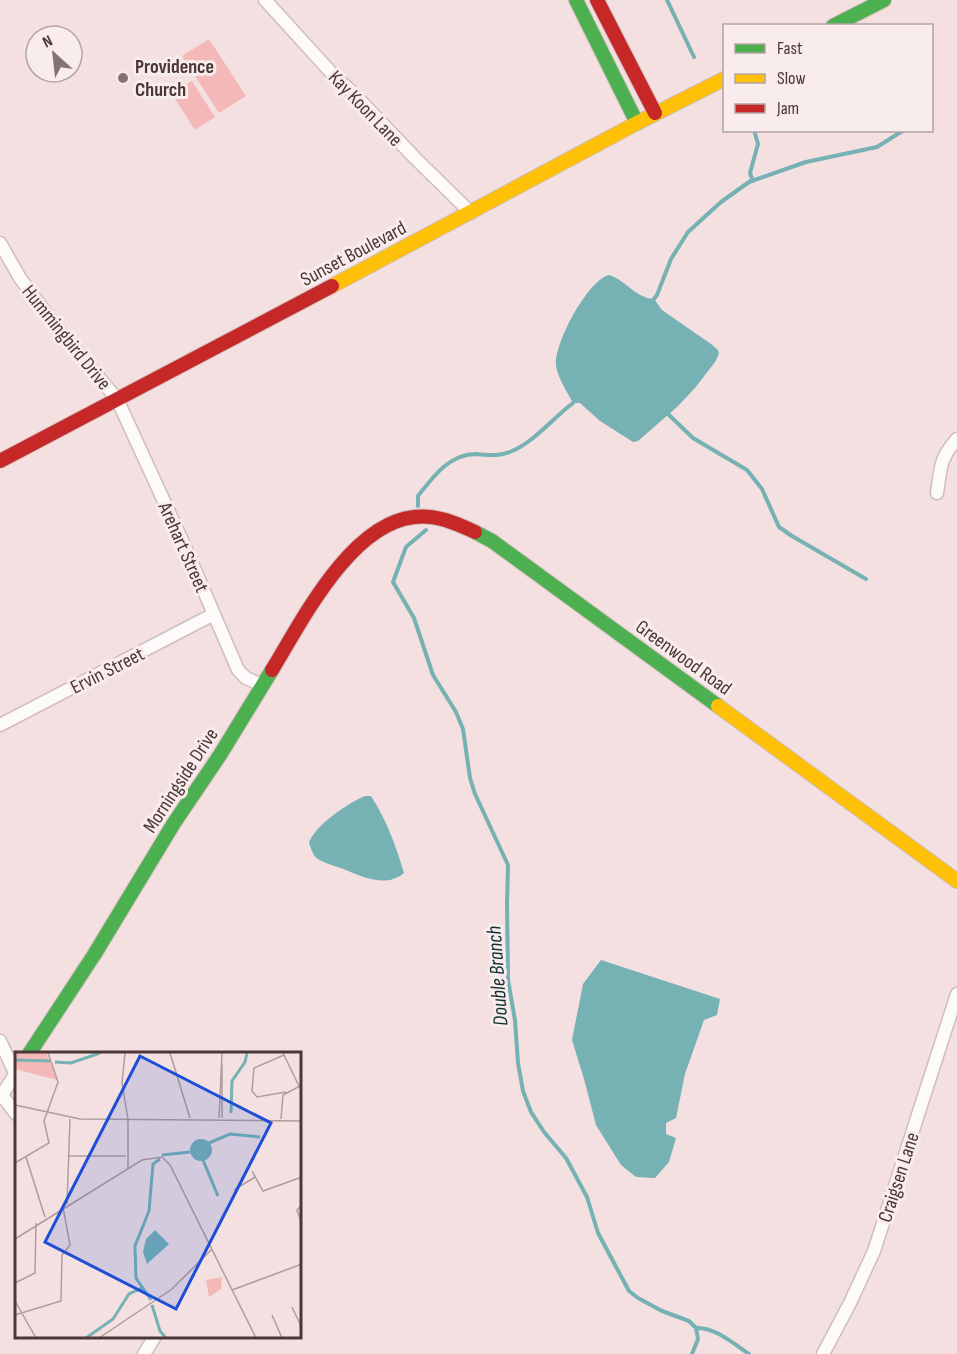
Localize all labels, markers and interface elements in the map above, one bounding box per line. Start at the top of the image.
north arrow [24,24,84,84]
legend [723,24,933,132]
text: N [40,32,56,52]
text: Fast [777,38,803,59]
place label: Providence Church [135,55,214,102]
street label: Kay Koon Lane [323,66,407,152]
text: Slow [777,68,806,89]
marker: Providence Church [116,71,130,85]
text: Jam [776,98,799,119]
street label: Sunset Boulevard [297,216,410,292]
street label: Hummingbird Drive [17,280,116,395]
street label: Arehart Street [152,498,214,596]
street label: Greenwood Road [631,615,736,701]
street label: Ervin Street [67,642,148,700]
street label: Morningside Drive [138,724,224,837]
water label: Double Branch [482,925,513,1027]
inset map [15,1052,302,1339]
street label: Craigsen Lane [873,1129,925,1225]

